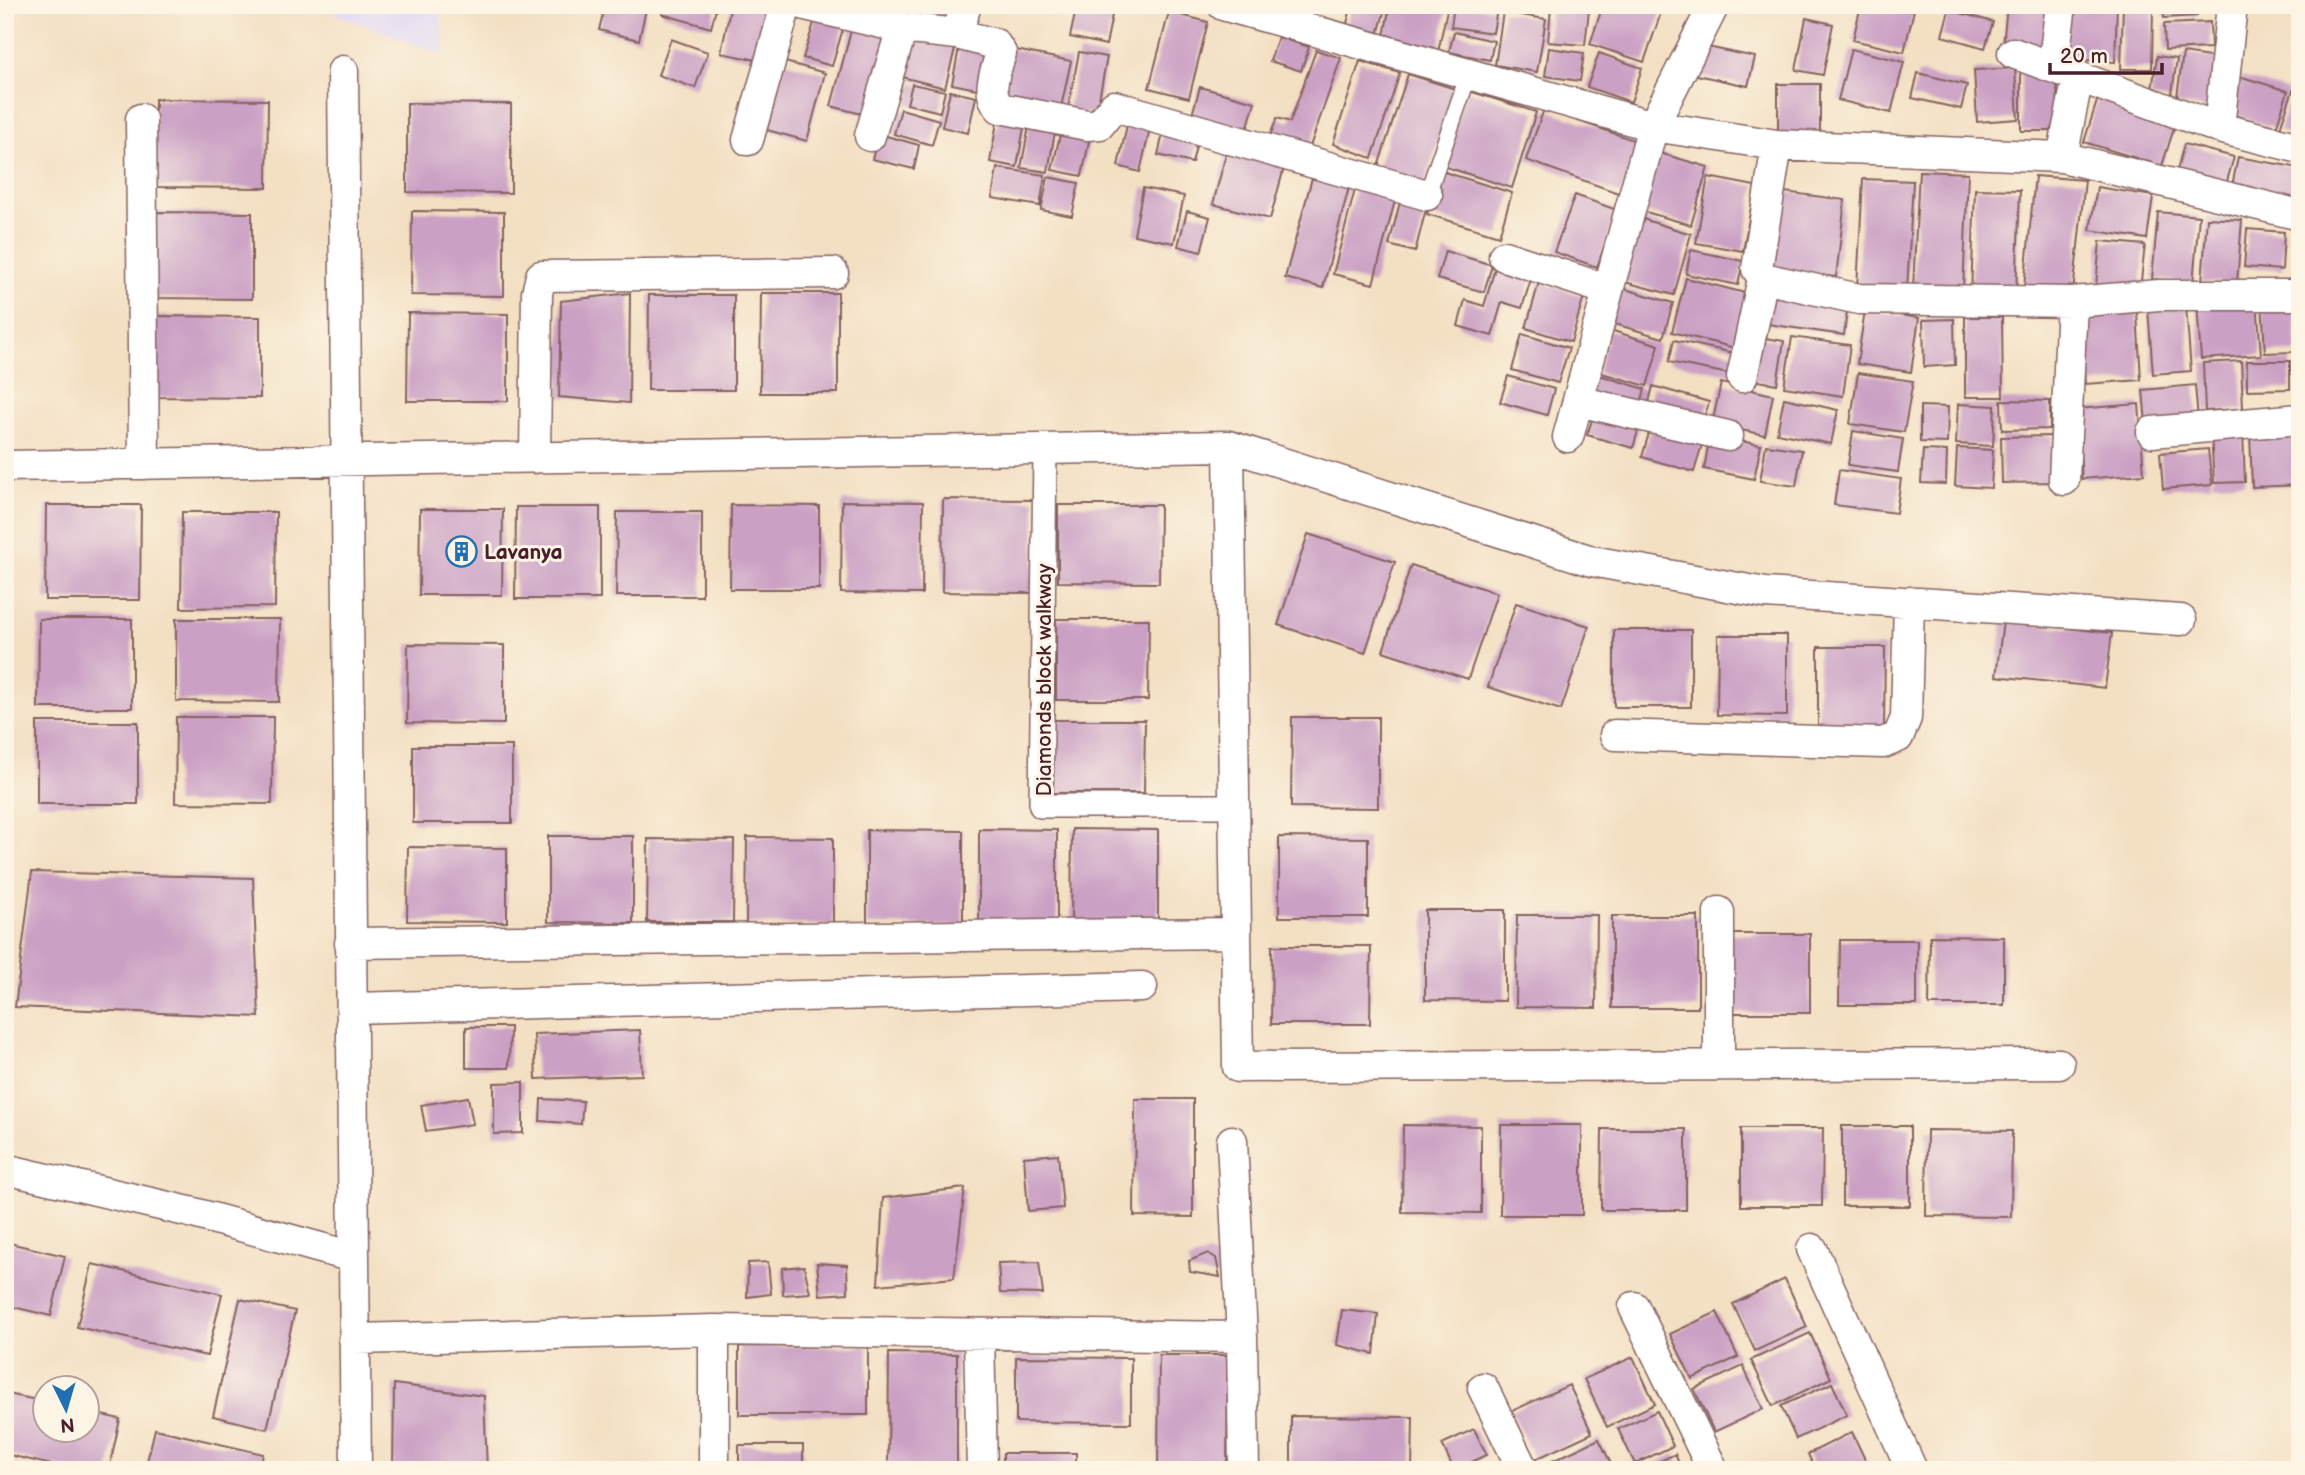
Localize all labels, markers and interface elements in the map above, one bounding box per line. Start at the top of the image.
scale bar [2050,32,2162,76]
text: 20 m [2060,44,2108,69]
building icon: Lavanya [444,535,478,569]
place label: Lavanya [484,540,563,565]
street label: Diamonds block walkway [1032,563,1057,796]
north arrow [32,1374,102,1444]
text: N [59,1412,75,1437]

